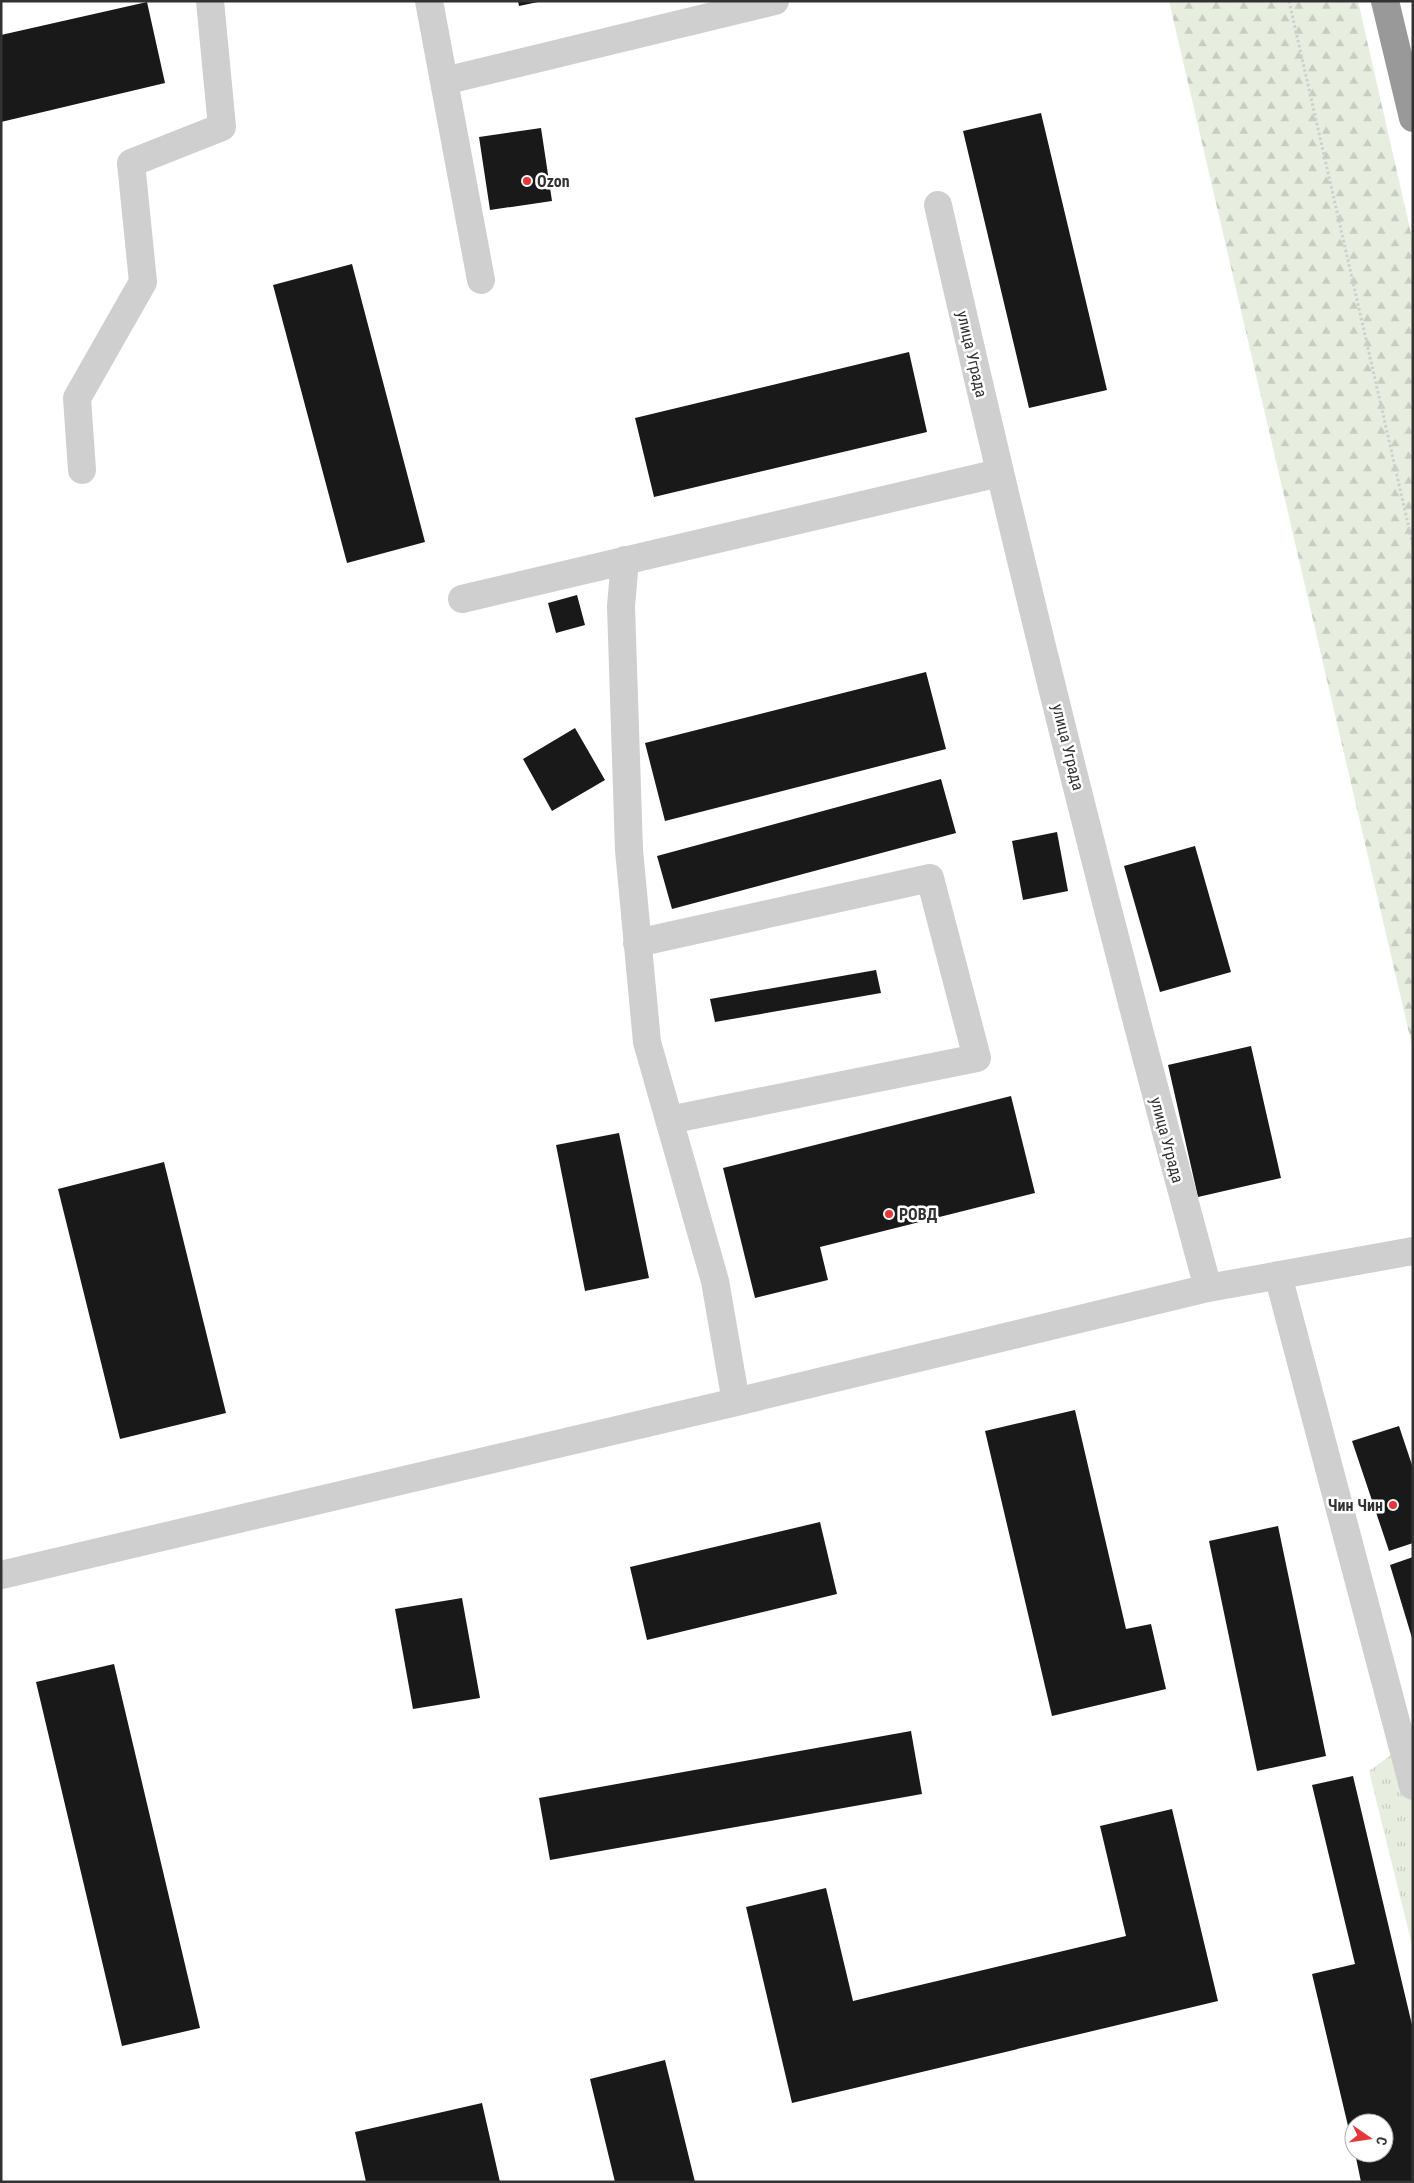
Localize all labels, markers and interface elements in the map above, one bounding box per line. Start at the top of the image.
place label: Ozon [537,172,570,191]
marker: Ozon [521,175,533,187]
street label: улица Уграда [953,309,991,399]
street label: улица Уграда [1048,702,1088,792]
street label: улица Уграда [1146,1095,1188,1185]
place label: РОВД [899,1205,938,1224]
marker: РОВД [883,1208,895,1220]
place label: Чин Чин [1328,1496,1383,1515]
marker: Чин Чин [1387,1499,1399,1511]
north arrow [1344,2113,1394,2163]
text: С [1373,2135,1390,2147]

